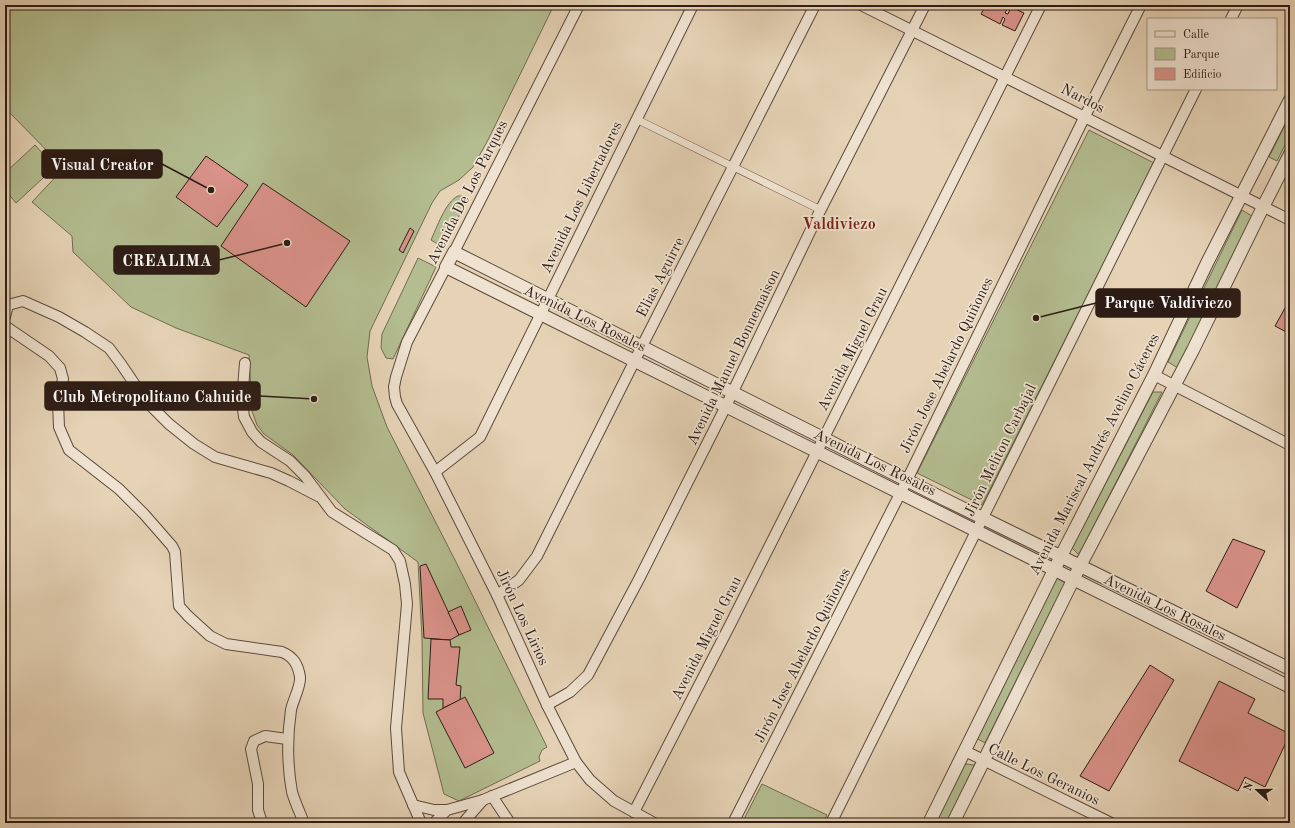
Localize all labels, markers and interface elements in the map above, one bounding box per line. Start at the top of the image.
legend [1147,18,1277,90]
text: Calle [1183,29,1209,41]
text: Parque [1183,49,1220,61]
text: Edificio [1183,69,1222,81]
street label: Nardos [1058,82,1107,117]
street label: Avenida De Los Parques [425,118,511,267]
street label: Avenida Los Libertadores [539,119,626,276]
callout: Visual Creator [42,150,162,178]
text: Visual Creator [50,158,154,174]
district label: Valdiviezo [802,217,876,233]
street label: Elias Aguirre [635,235,688,320]
callout: CREALIMA [114,246,219,274]
text: CREALIMA [122,254,212,270]
street label: Avenida Manuel Bonnemaison [685,267,784,448]
street label: Jirón Jose Abelardo Quiñones [898,275,997,456]
street label: Avenida Los Rosales [521,283,648,355]
street label: Avenida Miguel Grau [816,285,891,414]
callout: Parque Valdiviezo [1096,289,1240,317]
text: Parque Valdiviezo [1104,296,1232,312]
street label: Avenida Mariscal Andrés Avelino Cáceres [1028,331,1163,578]
callout: Club Metropolitano Cahuide [45,382,260,410]
street label: Jirón Meliton Carbajal [963,382,1040,519]
text: Club Metropolitano Cahuide [52,390,252,406]
street label: Avenida Los Rosales [811,427,938,499]
street label: Jirón Jose Abelardo Quiñones [753,566,854,745]
street label: Jirón Los Lirios [493,567,551,668]
street label: Avenida Los Rosales [1101,572,1228,644]
street label: Avenida Miguel Grau [670,574,745,703]
street label: Calle Los Geranios [985,742,1102,809]
north arrow [1237,770,1277,810]
text: N [1242,781,1256,793]

